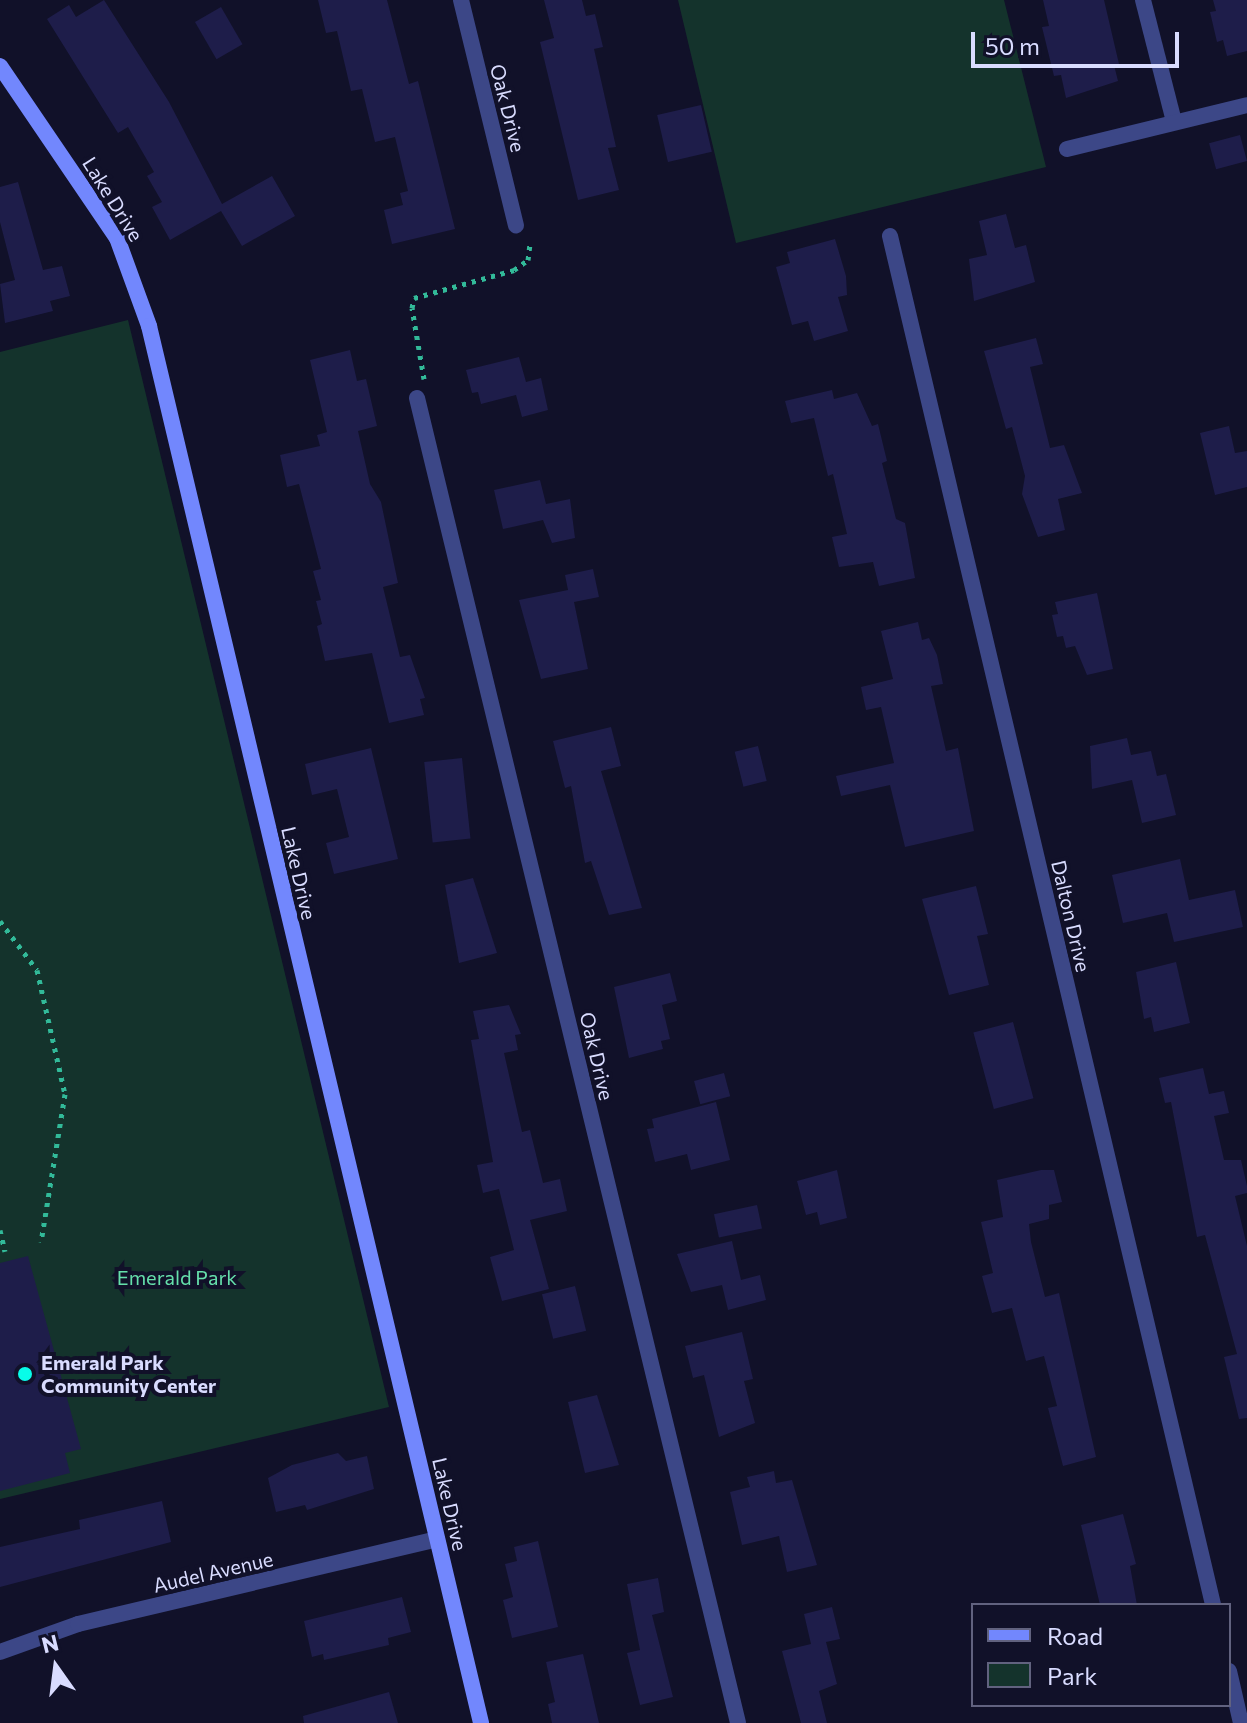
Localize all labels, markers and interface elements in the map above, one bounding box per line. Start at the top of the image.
scale bar [975,16,1183,66]
text: 50 m [985,31,1040,60]
street label: Oak Drive [485,62,531,154]
street label: Lake Drive [78,152,148,246]
street label: Lake Drive [277,824,321,922]
street label: Dalton Drive [1046,858,1096,974]
street label: Oak Drive [575,1010,619,1102]
park label: Emerald Park [117,1265,237,1289]
place label: Emerald Park Community Center [41,1350,216,1397]
marker: Emerald Park Community Center [16,1365,34,1383]
street label: Lake Drive [428,1455,472,1553]
street label: Audel Avenue [151,1547,275,1597]
legend [971,1603,1231,1707]
text: Road [1047,1621,1103,1650]
north arrow [16,1627,96,1707]
text: N [39,1628,61,1658]
text: Park [1047,1661,1097,1690]

